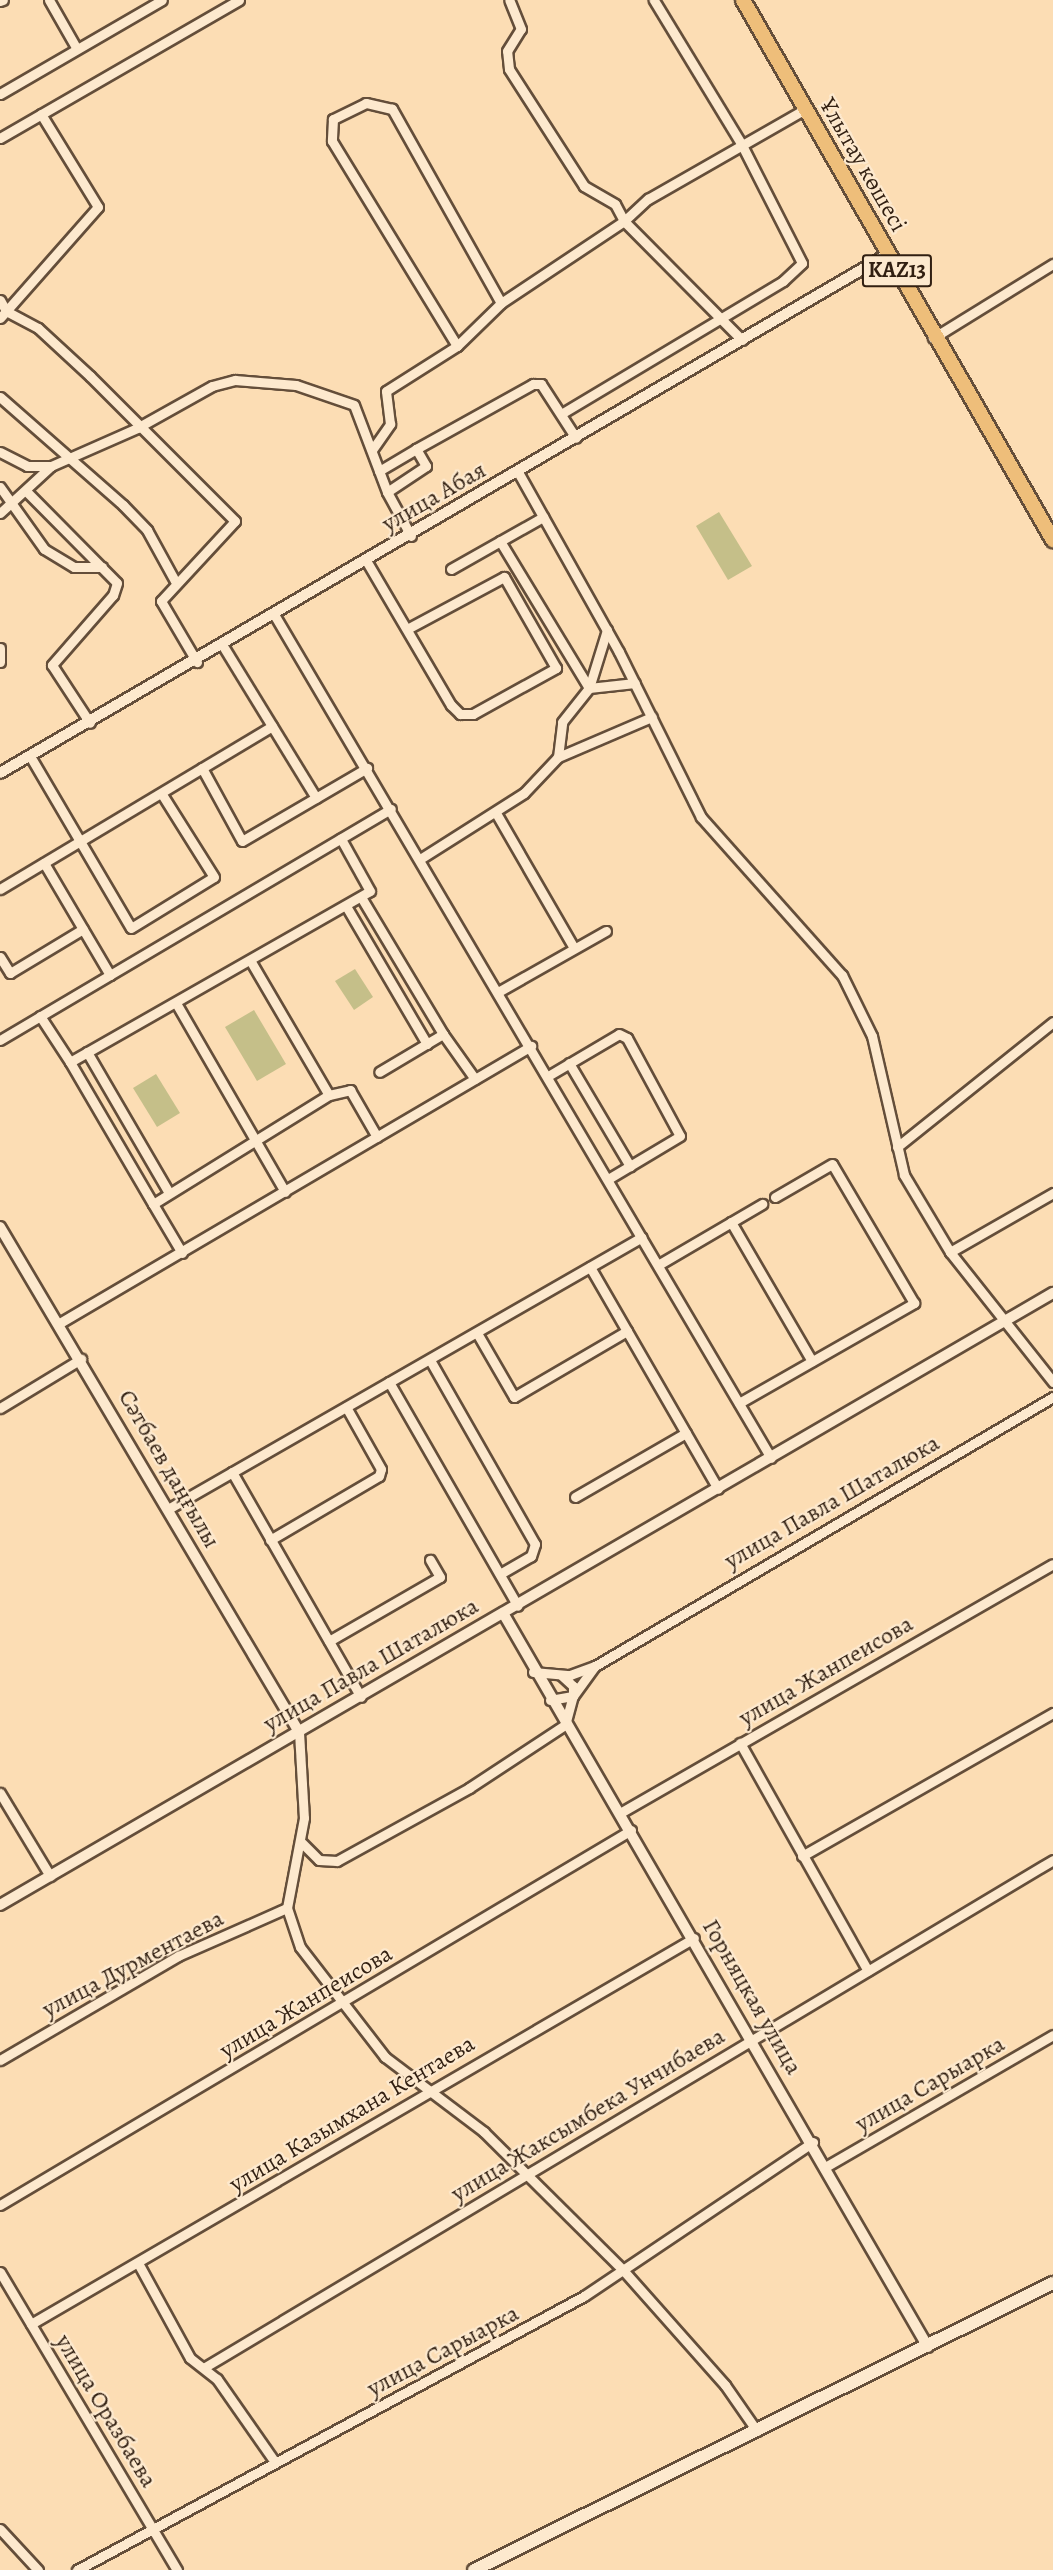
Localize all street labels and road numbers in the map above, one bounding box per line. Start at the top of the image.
street label: Ұлытау көшесі [813,93,913,237]
road number: KAZ13 [861,252,933,290]
street label: улица Абая [377,456,491,538]
street label: Сәтбаев даңғылы [112,1385,226,1553]
street label: улица Павла Шаталюка [719,1429,945,1575]
street label: улица Павла Шаталюка [258,1592,484,1738]
street label: улица Жанпеисова [734,1610,918,1732]
street label: улица Дурментаева [38,1904,228,2024]
street label: Горняцкая улица [696,1914,808,2080]
street label: улица Жанпеисова [215,1939,397,2065]
street label: улица Жаксымбека Унчибаева [446,2022,730,2208]
street label: улица Казымхана Кентаева [224,2029,480,2199]
street label: улица Сарыарка [850,2030,1010,2138]
street label: улица Сарыарка [362,2299,524,2403]
street label: улица Оразбаева [49,2329,163,2493]

